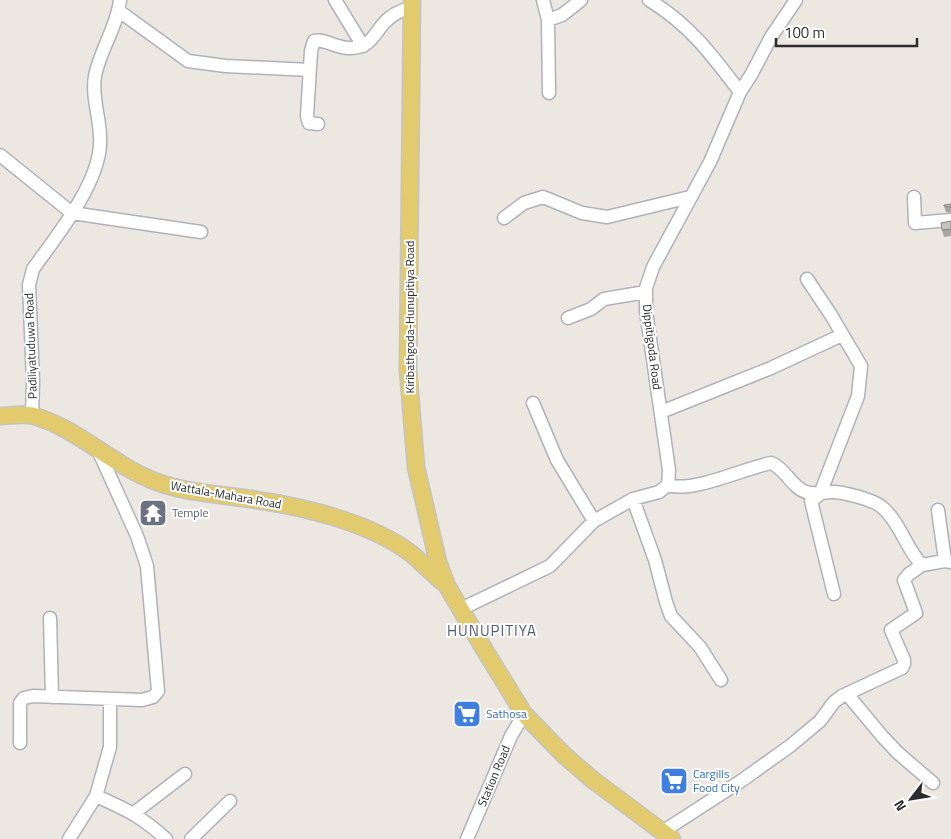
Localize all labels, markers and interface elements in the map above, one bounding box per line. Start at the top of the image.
scale bar [776,15,917,47]
text: 100 m [784,21,825,44]
street label: Kiribathgoda-Hunupitiya Road [400,241,419,393]
street label: Padiliyatuduwa Road [19,293,42,399]
street label: Dippitigoda Road [638,303,667,391]
street label: Wattala-Mahara Road [169,475,283,514]
temple icon: Temple [138,498,168,528]
place label: Temple [172,503,208,522]
district label: HUNUPITIYA [447,619,537,642]
supermarket icon: Sathosa [452,699,482,729]
place label: Sathosa [486,704,527,723]
street label: Station Road [472,742,515,809]
place label: Cargills Food City [693,764,740,797]
supermarket icon: Cargills Food City [659,766,689,796]
north arrow [886,774,936,824]
text: N [888,796,911,816]

